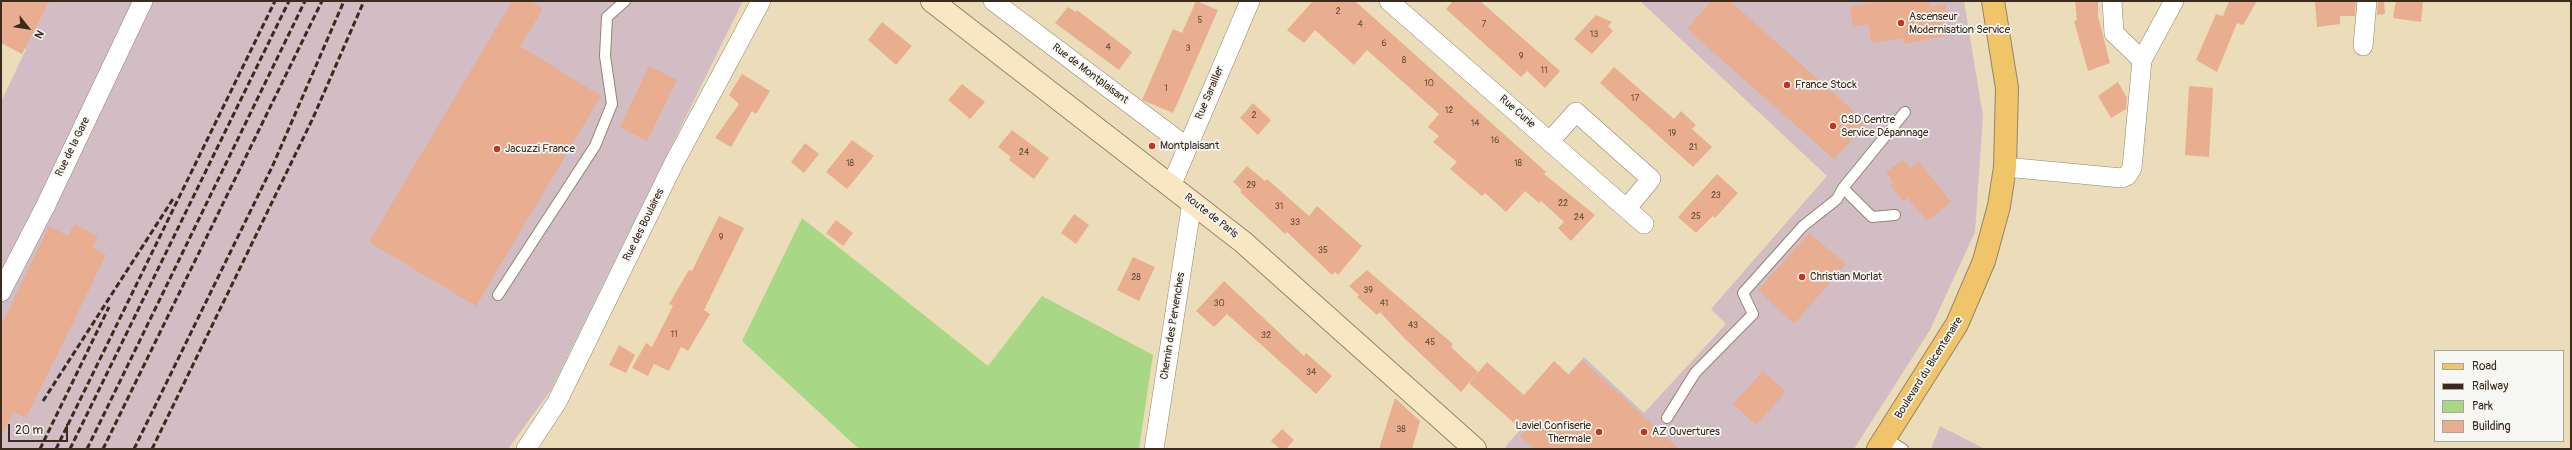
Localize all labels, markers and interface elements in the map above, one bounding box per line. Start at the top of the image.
house number: 2 [1335,7,1341,17]
north arrow [8,8,48,48]
place label: Ascenseur Modernisation Service [1909,10,2010,36]
house number: 5 [1198,16,1202,26]
marker: Ascenseur Modernisation Service [1896,18,1906,28]
house number: 4 [1357,20,1363,30]
house number: 7 [1482,20,1486,30]
text: N [31,28,46,41]
house number: 13 [1590,30,1598,40]
house number: 6 [1381,39,1387,49]
street label: Rue de Montplaisant [1049,41,1131,107]
house number: 4 [1105,43,1111,53]
house number: 3 [1185,44,1191,54]
house number: 9 [1519,52,1523,62]
house number: 8 [1402,56,1406,66]
street label: Rue Sarailler [1193,64,1227,122]
house number: 11 [1540,66,1548,76]
place label: France Stock [1795,78,1857,92]
house number: 10 [1424,79,1434,89]
marker: France Stock [1782,80,1792,90]
house number: 1 [1164,84,1168,94]
street label: Rue Curie [1496,93,1538,131]
house number: 17 [1631,94,1639,104]
house number: 12 [1445,106,1453,116]
house number: 2 [1251,111,1257,121]
place label: CSD Centre Service Dépannage [1841,113,1928,139]
street label: Rue de la Gare [53,115,93,179]
house number: 14 [1471,119,1479,129]
marker: CSD Centre Service Dépannage [1828,121,1838,131]
house number: 19 [1668,129,1676,139]
house number: 16 [1491,136,1499,146]
place label: Montplaisant [1160,139,1219,153]
marker: Montplaisant [1147,141,1157,151]
place label: Jacuzzi France [505,142,575,156]
house number: 21 [1689,143,1697,153]
marker: Jacuzzi France [492,144,502,154]
house number: 24 [1019,148,1029,158]
house number: 18 [846,159,854,169]
house number: 18 [1514,159,1522,169]
house number: 29 [1246,181,1256,191]
street label: Rue des Boulaires [621,186,667,264]
street label: Route de Paris [1181,191,1241,241]
house number: 23 [1711,191,1721,201]
house number: 22 [1558,199,1568,209]
house number: 31 [1275,202,1283,212]
house number: 25 [1691,212,1701,222]
house number: 24 [1574,213,1584,223]
house number: 33 [1290,218,1300,228]
house number: 9 [719,233,723,243]
house number: 35 [1318,246,1328,256]
place label: Christian Morlat [1810,270,1882,284]
street label: Chemin des Pervenches [1158,271,1188,381]
marker: Christian Morlat [1797,272,1807,282]
house number: 28 [1131,273,1141,283]
house number: 39 [1363,286,1373,296]
house number: 30 [1213,299,1225,309]
house number: 41 [1380,299,1388,309]
street label: Boulevard du Bicentenaire [1892,315,1966,421]
house number: 43 [1408,321,1418,331]
house number: 11 [670,330,678,340]
house number: 32 [1261,331,1271,341]
house number: 45 [1425,338,1435,348]
legend [2434,350,2564,442]
text: Road [2472,359,2497,374]
house number: 34 [1306,368,1316,378]
text: Railway [2472,379,2508,394]
text: Park [2472,399,2493,414]
scale bar [10,416,70,442]
place label: Laviel Confiserie Thermale [1515,419,1591,445]
text: Building [2472,419,2511,434]
text: 20 m [15,423,43,438]
house number: 38 [1396,425,1406,435]
place label: AZ Ouvertures [1652,425,1720,439]
marker: Laviel Confiserie Thermale [1594,427,1604,437]
marker: AZ Ouvertures [1639,427,1649,437]

